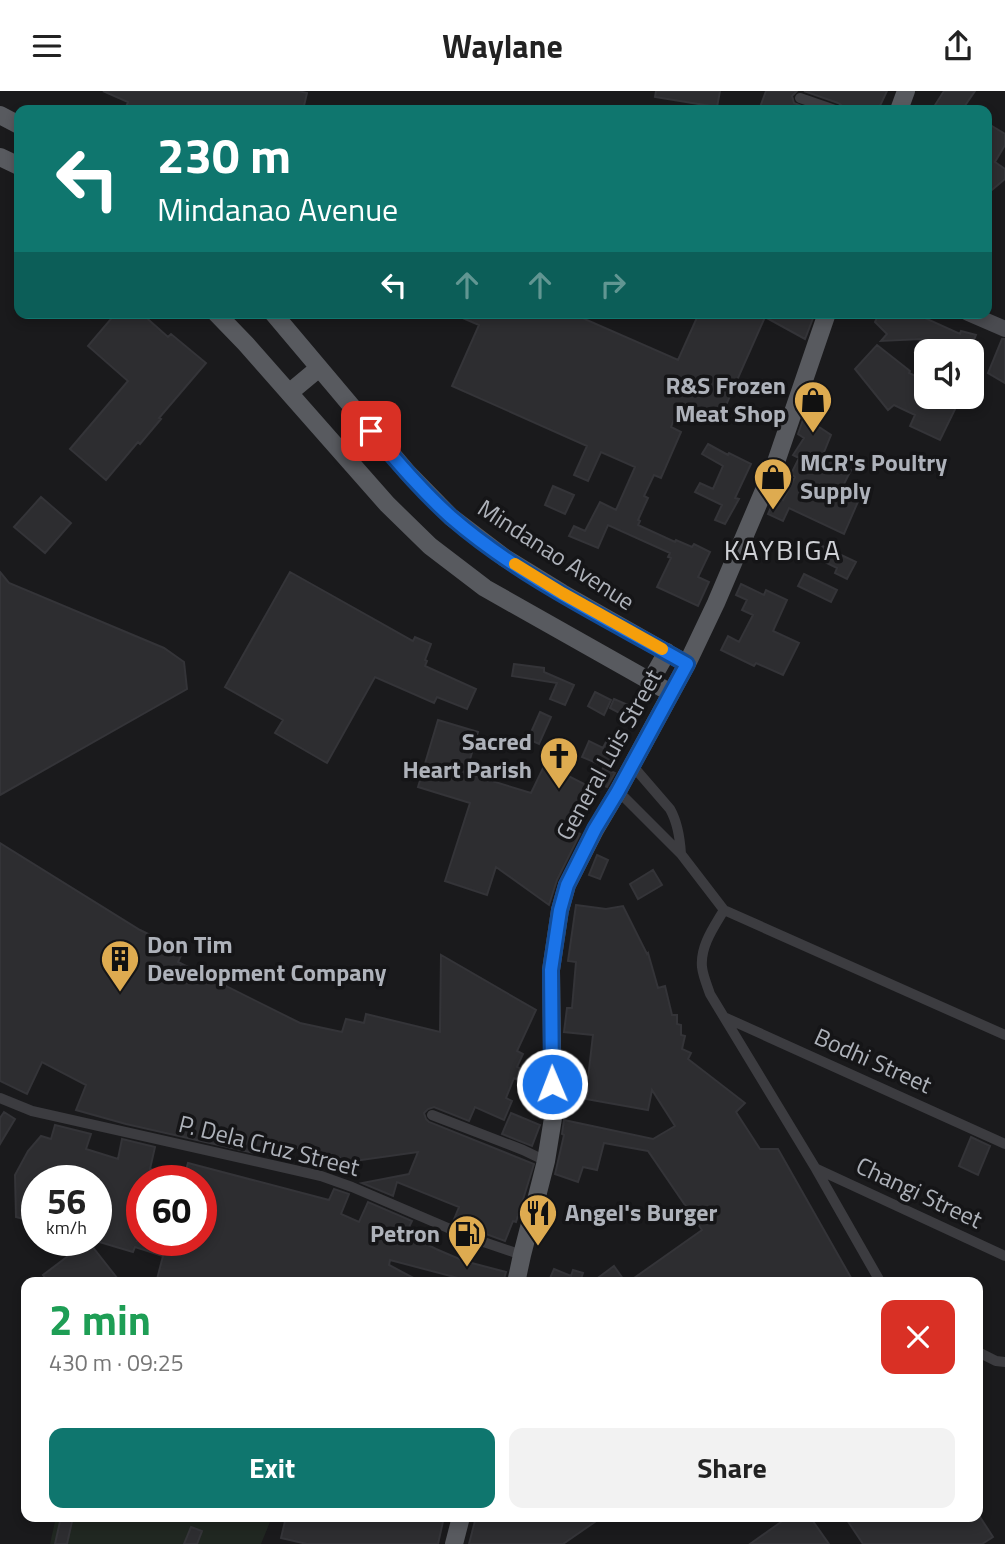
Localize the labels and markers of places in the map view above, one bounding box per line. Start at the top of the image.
place label: R&S Frozen Meat Shop [666,367,786,431]
shop icon: R&S Frozen Meat Shop [792,379,834,434]
pin [341,401,401,461]
place label: MCR's Poultry Supply [800,444,947,508]
shop icon: MCR's Poultry Supply [752,456,794,511]
place label: Sacred Heart Parish [402,723,532,787]
church icon: Sacred Heart Parish [538,735,580,790]
place label: Don Tim Development Company [147,926,387,990]
building icon: Don Tim Development Company [99,938,141,993]
restaurant icon: Angel's Burger [517,1192,559,1247]
place label: Angel's Burger [565,1194,717,1230]
fuel station icon: Petron [446,1213,488,1268]
place label: Petron [370,1215,440,1251]

